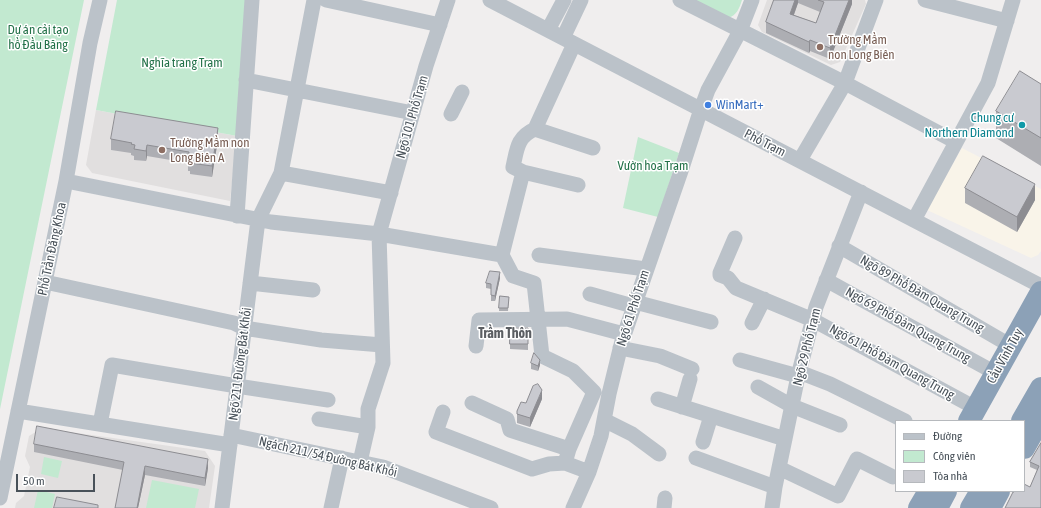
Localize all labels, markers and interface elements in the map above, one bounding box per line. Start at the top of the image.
park label: Dự án cải tạo hồ Đầu Băng [8,22,68,53]
place label: Trường Mầm non Long Biên [828,32,895,63]
marker: Trường Mầm non Long Biên [815,42,825,52]
park label: Nghĩa trang Trạm [141,55,223,71]
street label: Ngõ 101 Phố Trạm [393,74,431,160]
place label: WinMart+ [716,97,764,113]
marker: WinMart+ [703,100,713,110]
place label: Chung cư Northern Diamond [924,110,1014,141]
marker: Chung cư Northern Diamond [1017,120,1027,130]
street label: Phố Trạm [742,126,788,160]
place label: Trường Mầm non Long Biên A [170,135,249,166]
marker: Trường Mầm non Long Biên A [157,145,167,155]
park label: Vườn hoa Trạm [618,158,688,174]
street label: Phố Trần Đăng Khoa [34,201,70,297]
street label: Ngõ 89 Phố Đàm Quang Trung [857,252,987,336]
street label: Ngõ 61 Phố Trạm [613,268,653,348]
street label: Ngõ 69 Phố Đàm Quang Trung [843,284,973,366]
street label: Ngõ 211 Đường Bát Khối [225,307,255,421]
street label: Ngõ 29 Phố Trạm [790,307,824,387]
street label: Ngõ 61 Phố Đàm Quang Trung [827,321,957,403]
district label: Trầm Thôn [478,326,532,342]
street label: Cầu Vĩnh Tuy [984,326,1026,386]
legend [895,420,1025,492]
text: Đường [933,429,962,443]
street label: Ngách 211/54 Đường Bát Khối [257,433,399,481]
text: Công viên [933,449,976,463]
scale bar [18,466,97,492]
text: Tòa nhà [933,469,968,483]
text: 50 m [23,474,45,488]

